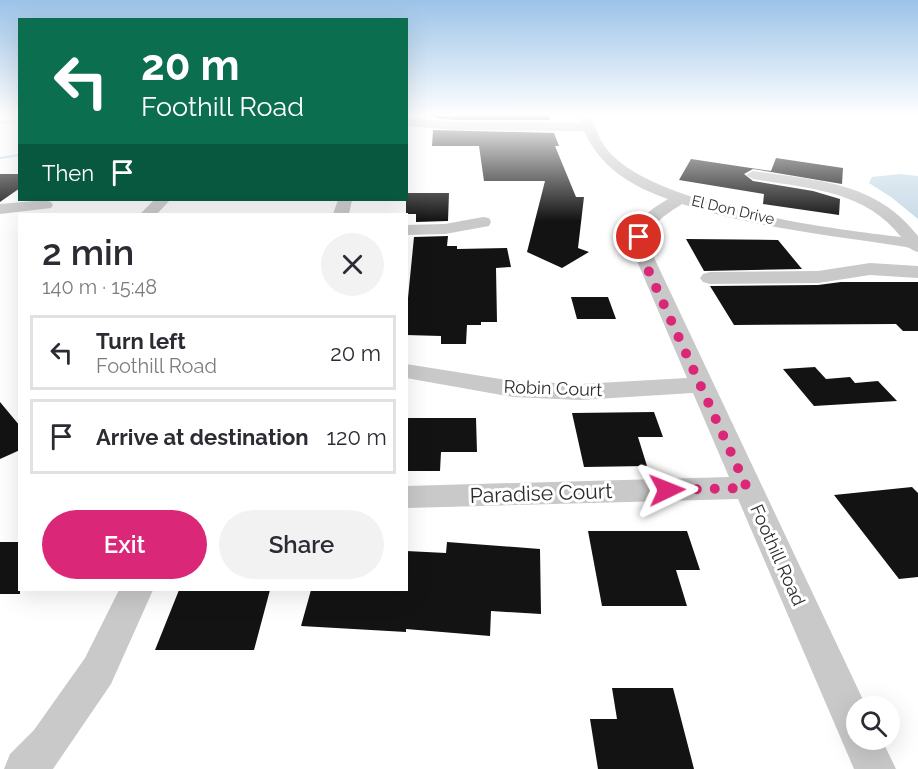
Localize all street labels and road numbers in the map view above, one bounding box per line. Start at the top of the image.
street label: El Don Drive [690,192,776,228]
street label: Robin Court [503,376,603,400]
street label: Paradise Court [469,478,613,508]
street label: Foothill Road [746,501,810,609]

